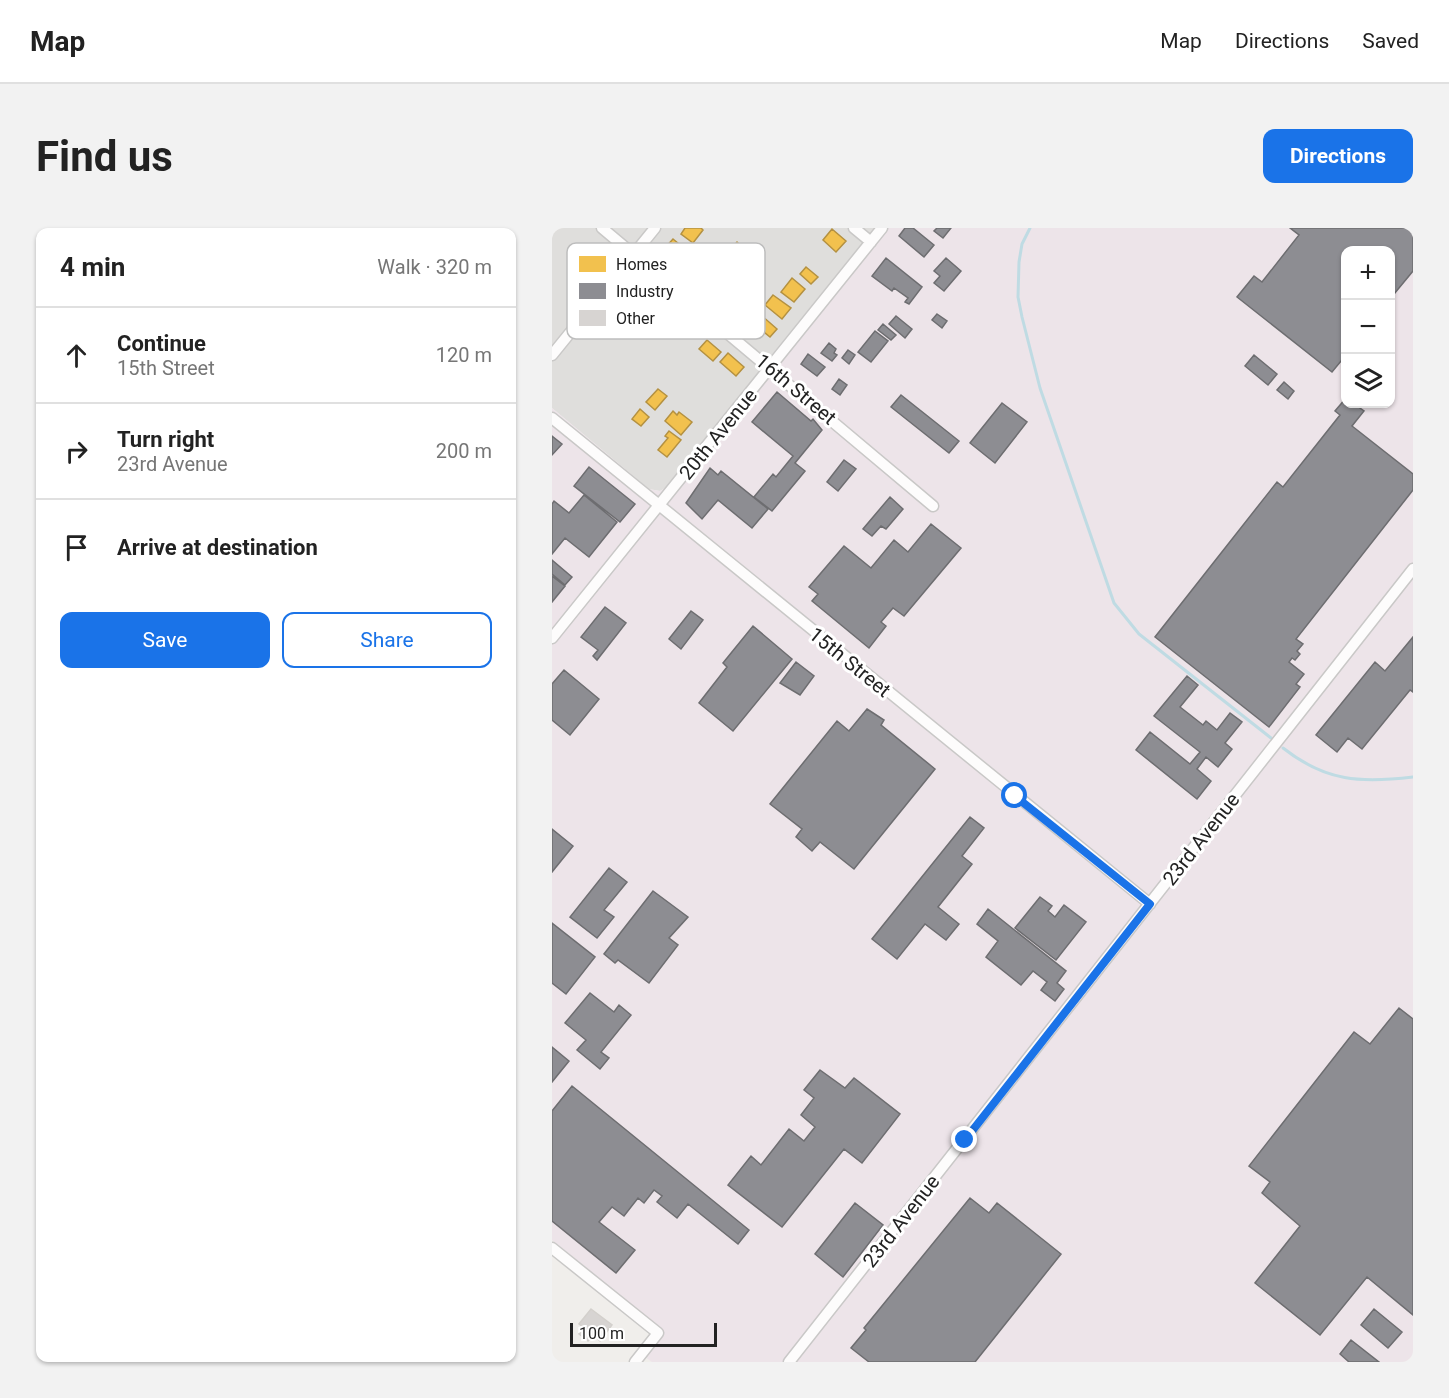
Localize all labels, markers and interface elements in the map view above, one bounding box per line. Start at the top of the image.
text: Map [30,25,85,58]
text: Map [1160,29,1202,53]
text: Directions [1235,29,1329,53]
text: Saved [1362,29,1419,53]
button: Directions [1263,129,1413,183]
text: Find us [36,132,173,181]
legend [567,243,765,339]
map controls [1341,246,1395,408]
button: + [1341,246,1395,300]
text: 4 min [60,252,125,282]
text: Walk · 320 m [377,255,492,279]
text: Homes [616,255,667,274]
text: Industry [616,282,674,301]
button: − [1341,300,1395,354]
text: Other [616,309,656,328]
text: Continue [117,331,206,356]
icon: ahead [60,339,93,372]
text: 120 m [436,343,492,367]
street label: 16th Street [751,348,841,430]
button: layers [1341,354,1395,408]
text: 15th Street [117,356,215,380]
street label: 20th Avenue [674,384,762,484]
text: Turn right [117,427,214,452]
icon: right [60,435,93,468]
text: 200 m [436,439,492,463]
text: 23rd Avenue [117,452,228,476]
icon: arrive [60,531,93,564]
text: Arrive at destination [117,535,318,560]
button: Save [60,612,270,668]
button: Share [282,612,492,668]
street label: 15th Street [804,622,896,702]
route start [1001,782,1027,808]
street label: 23rd Avenue [1157,788,1245,890]
route end [951,1126,977,1152]
street label: 23rd Avenue [857,1170,945,1272]
scale bar [570,1320,717,1348]
text: 100 m [579,1324,624,1343]

